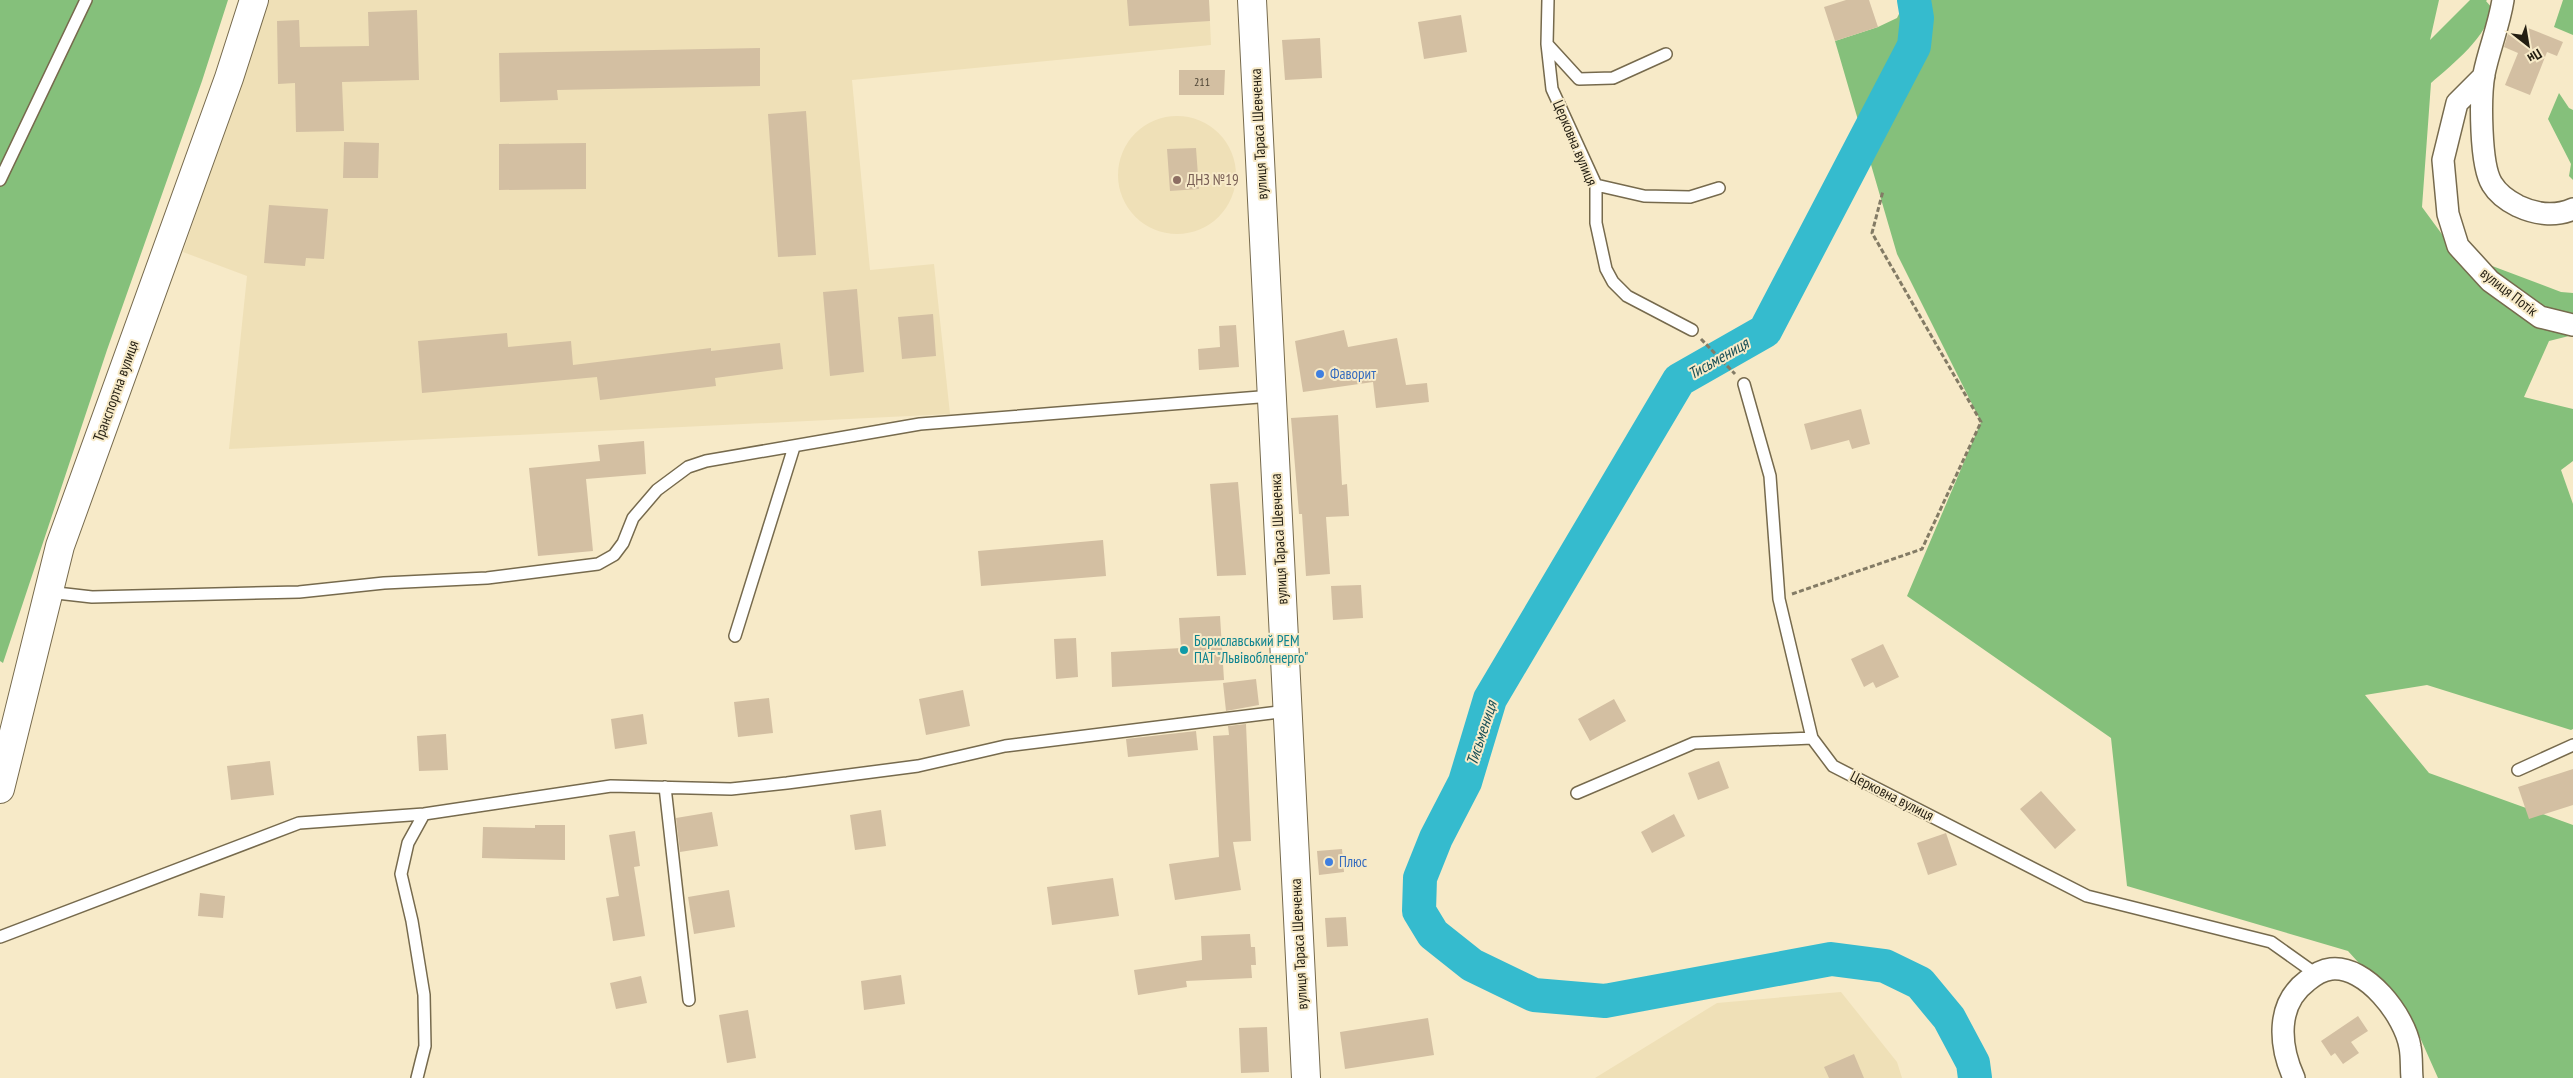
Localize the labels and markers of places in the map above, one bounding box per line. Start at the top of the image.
place label: ДНЗ №19 [1187,170,1239,189]
marker: ДНЗ №19 [1171,174,1183,186]
place label: Фаворит [1330,364,1376,383]
marker: Фаворит [1314,368,1326,380]
place label: Бориславський РЕМ ПАТ "Львівобленерго" [1194,631,1308,667]
marker: Бориславський РЕМ ПАТ "Львівобленерго" [1178,644,1190,656]
place label: Плюс [1339,852,1368,871]
marker: Плюс [1323,856,1335,868]

